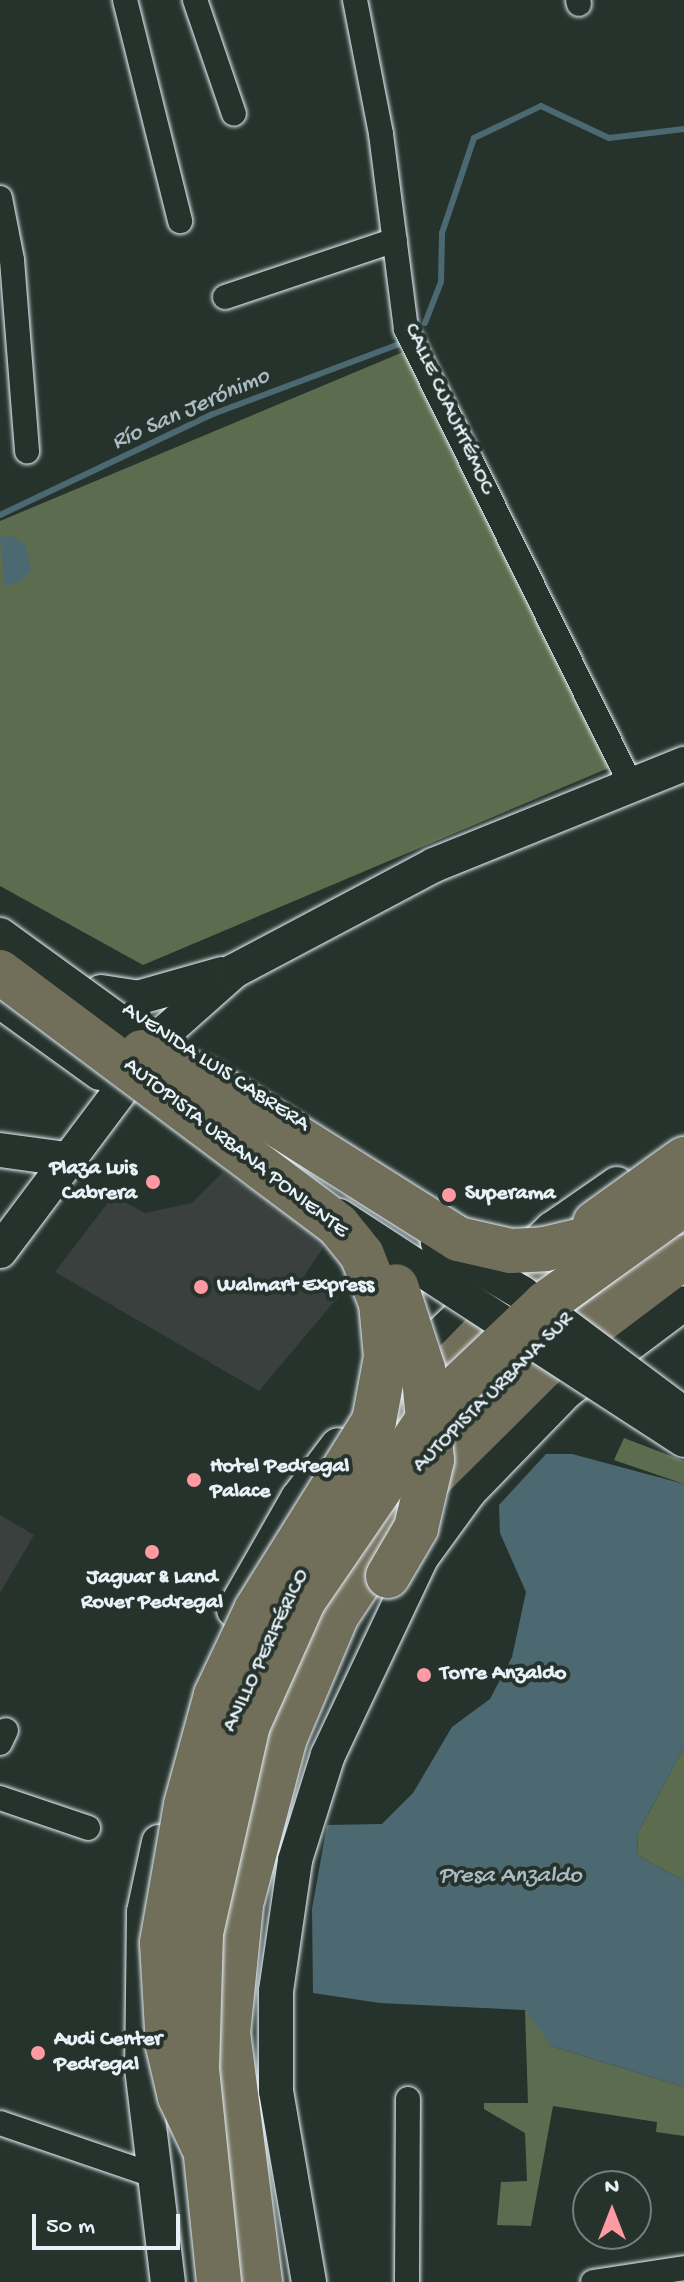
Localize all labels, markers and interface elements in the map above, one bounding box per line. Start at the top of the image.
street label: CALLE CUAUHTÉMOC [397,319,499,499]
water label: Río San Jerónimo [108,362,274,458]
street label: AVENIDA LUIS CABRERA [116,997,314,1139]
street label: AUTOPISTA URBANA PONIENTE [117,1053,353,1245]
place label: Plaza Luis Cabrera [49,1156,137,1208]
marker: Plaza Luis Cabrera [144,1173,162,1191]
place label: Superama [465,1182,556,1208]
marker: Superama [440,1186,458,1204]
place label: Walmart Express [217,1274,374,1300]
marker: Walmart Express [192,1278,210,1296]
street label: AUTOPISTA URBANA SUR [408,1307,580,1479]
place label: Hotel Pedregal Palace [210,1454,349,1506]
marker: Hotel Pedregal Palace [185,1471,203,1489]
marker: Jaguar & Land Rover Pedregal [143,1543,161,1561]
place label: Jaguar & Land Rover Pedregal [81,1565,223,1616]
street label: ANILLO PERIFÉRICO [218,1565,316,1737]
place label: Torre Anzaldo [440,1662,567,1688]
marker: Torre Anzaldo [415,1666,433,1684]
water label: Presa Anzaldo [438,1863,582,1891]
place label: Audi Center Pedregal [54,2027,162,2078]
marker: Audi Center Pedregal [29,2044,47,2062]
north arrow [572,2170,652,2250]
text: N [605,2175,619,2201]
scale bar [36,2198,184,2248]
text: 50 m [46,2213,95,2242]

